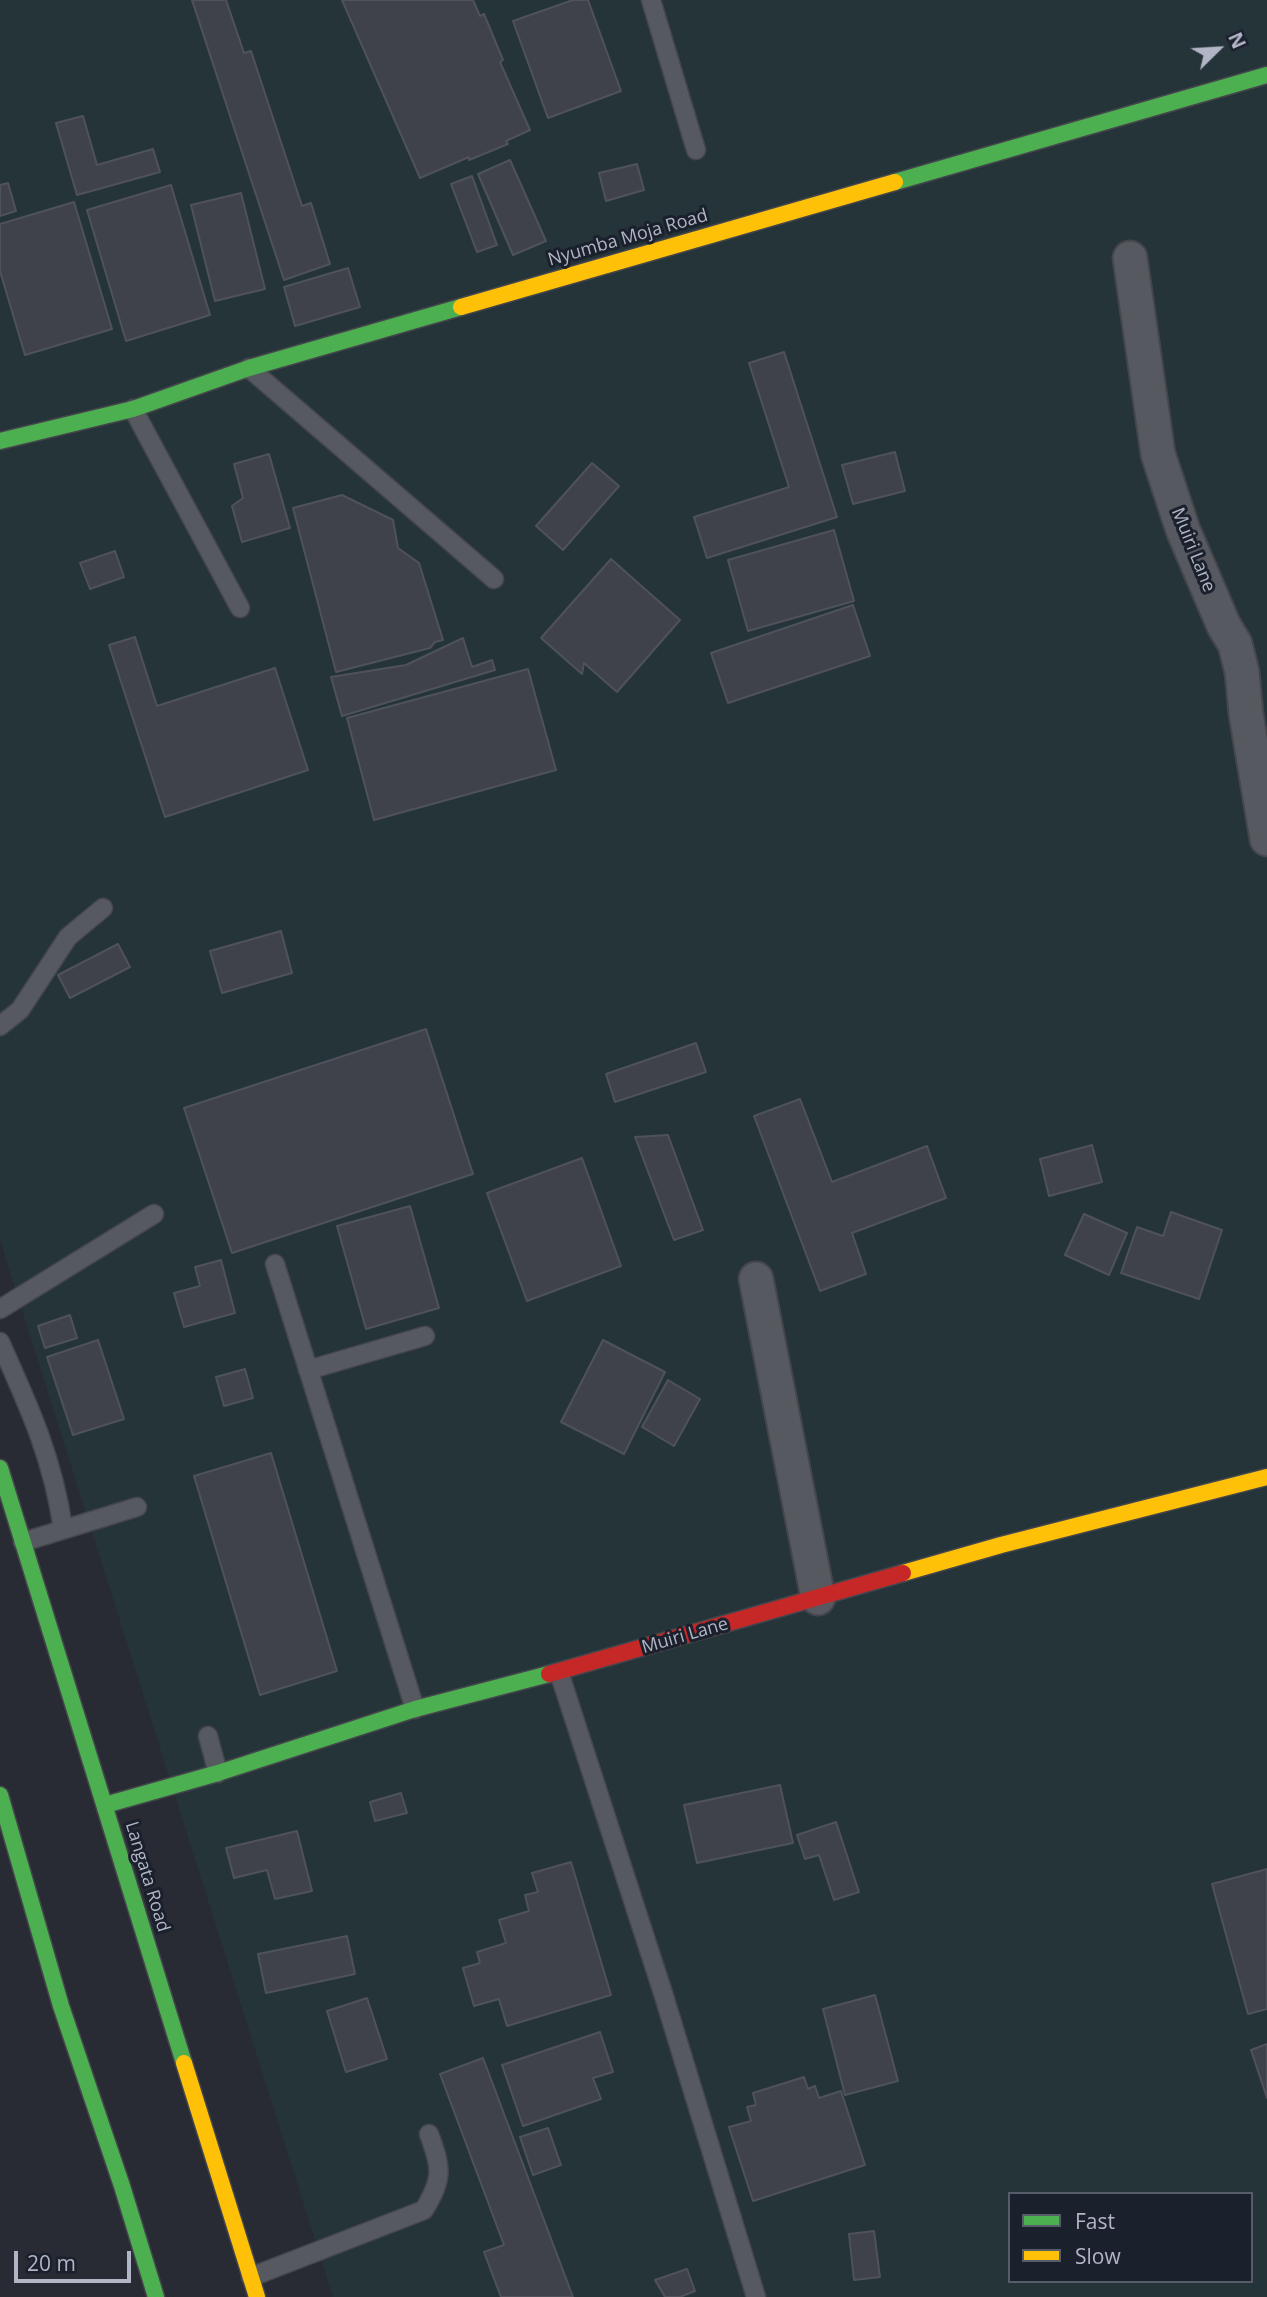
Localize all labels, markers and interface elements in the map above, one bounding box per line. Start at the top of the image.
north arrow [1183,14,1253,84]
text: N [1222,28,1252,53]
street label: Nyumba Moja Road [546,205,710,271]
street label: Muiri Lane [1166,505,1220,595]
street label: Muiri Lane [639,1613,731,1659]
street label: Langata Road [120,1819,174,1935]
legend [1008,2192,1253,2283]
text: Fast [1075,2207,1115,2235]
scale bar [18,2238,135,2282]
text: Slow [1075,2242,1121,2270]
text: 20 m [27,2249,76,2277]

